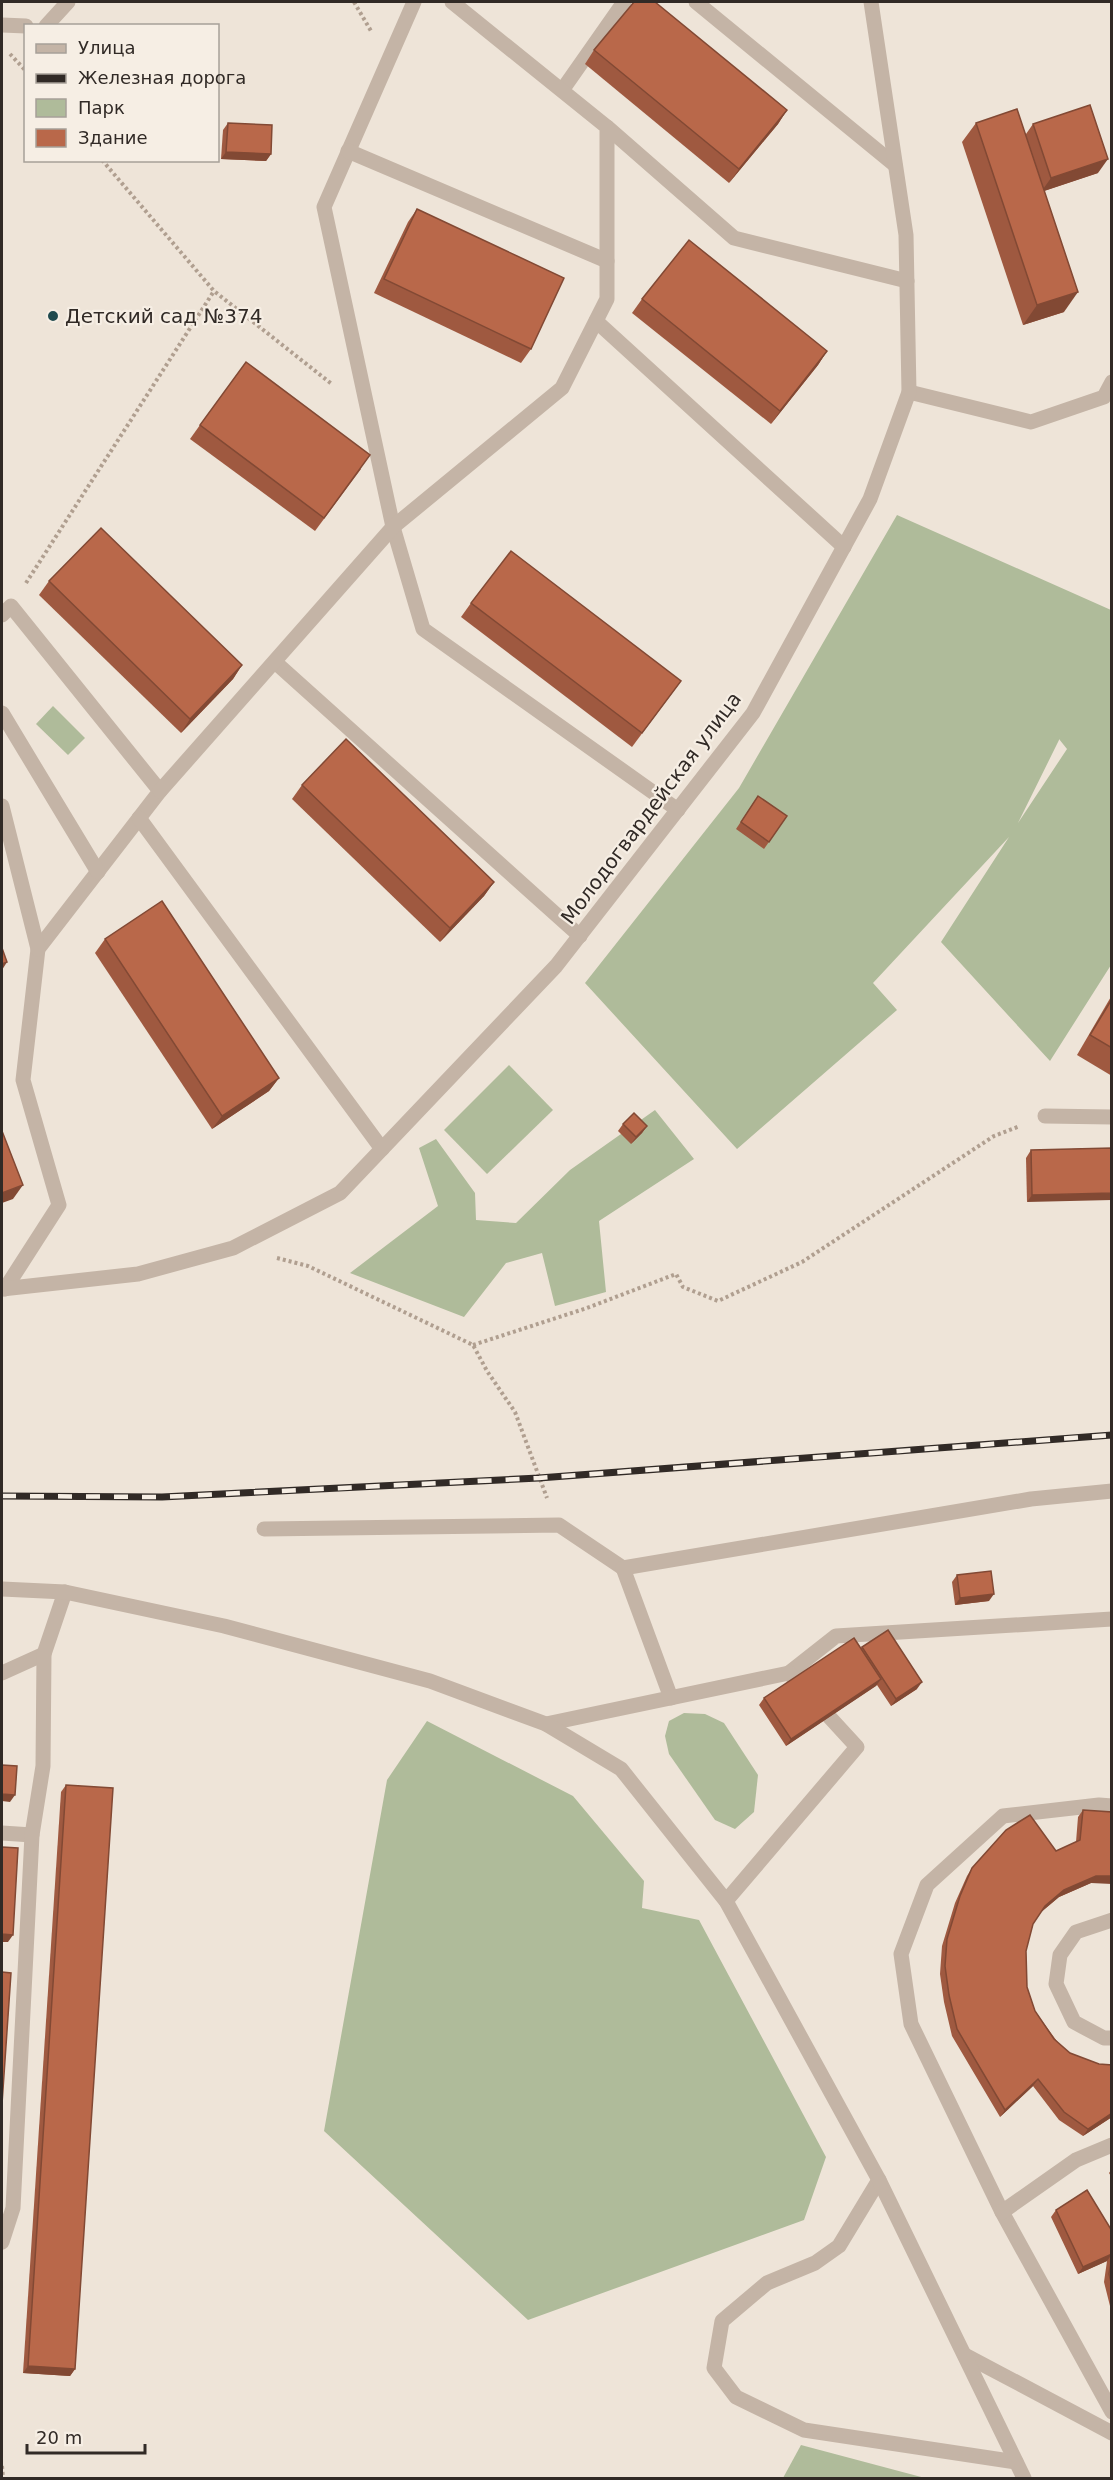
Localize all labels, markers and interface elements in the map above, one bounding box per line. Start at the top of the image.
legend [24,24,219,162]
text: Улица [78,37,135,58]
text: Железная дорога [78,67,246,88]
text: Парк [78,97,125,118]
text: Здание [78,127,148,148]
place label: Детский сад №374 [65,304,262,328]
marker: Детский сад №374 [46,309,60,323]
street label: Молодогвардейская улица [556,687,746,929]
scale bar [27,2417,146,2455]
text: 20 m [36,2427,82,2448]

